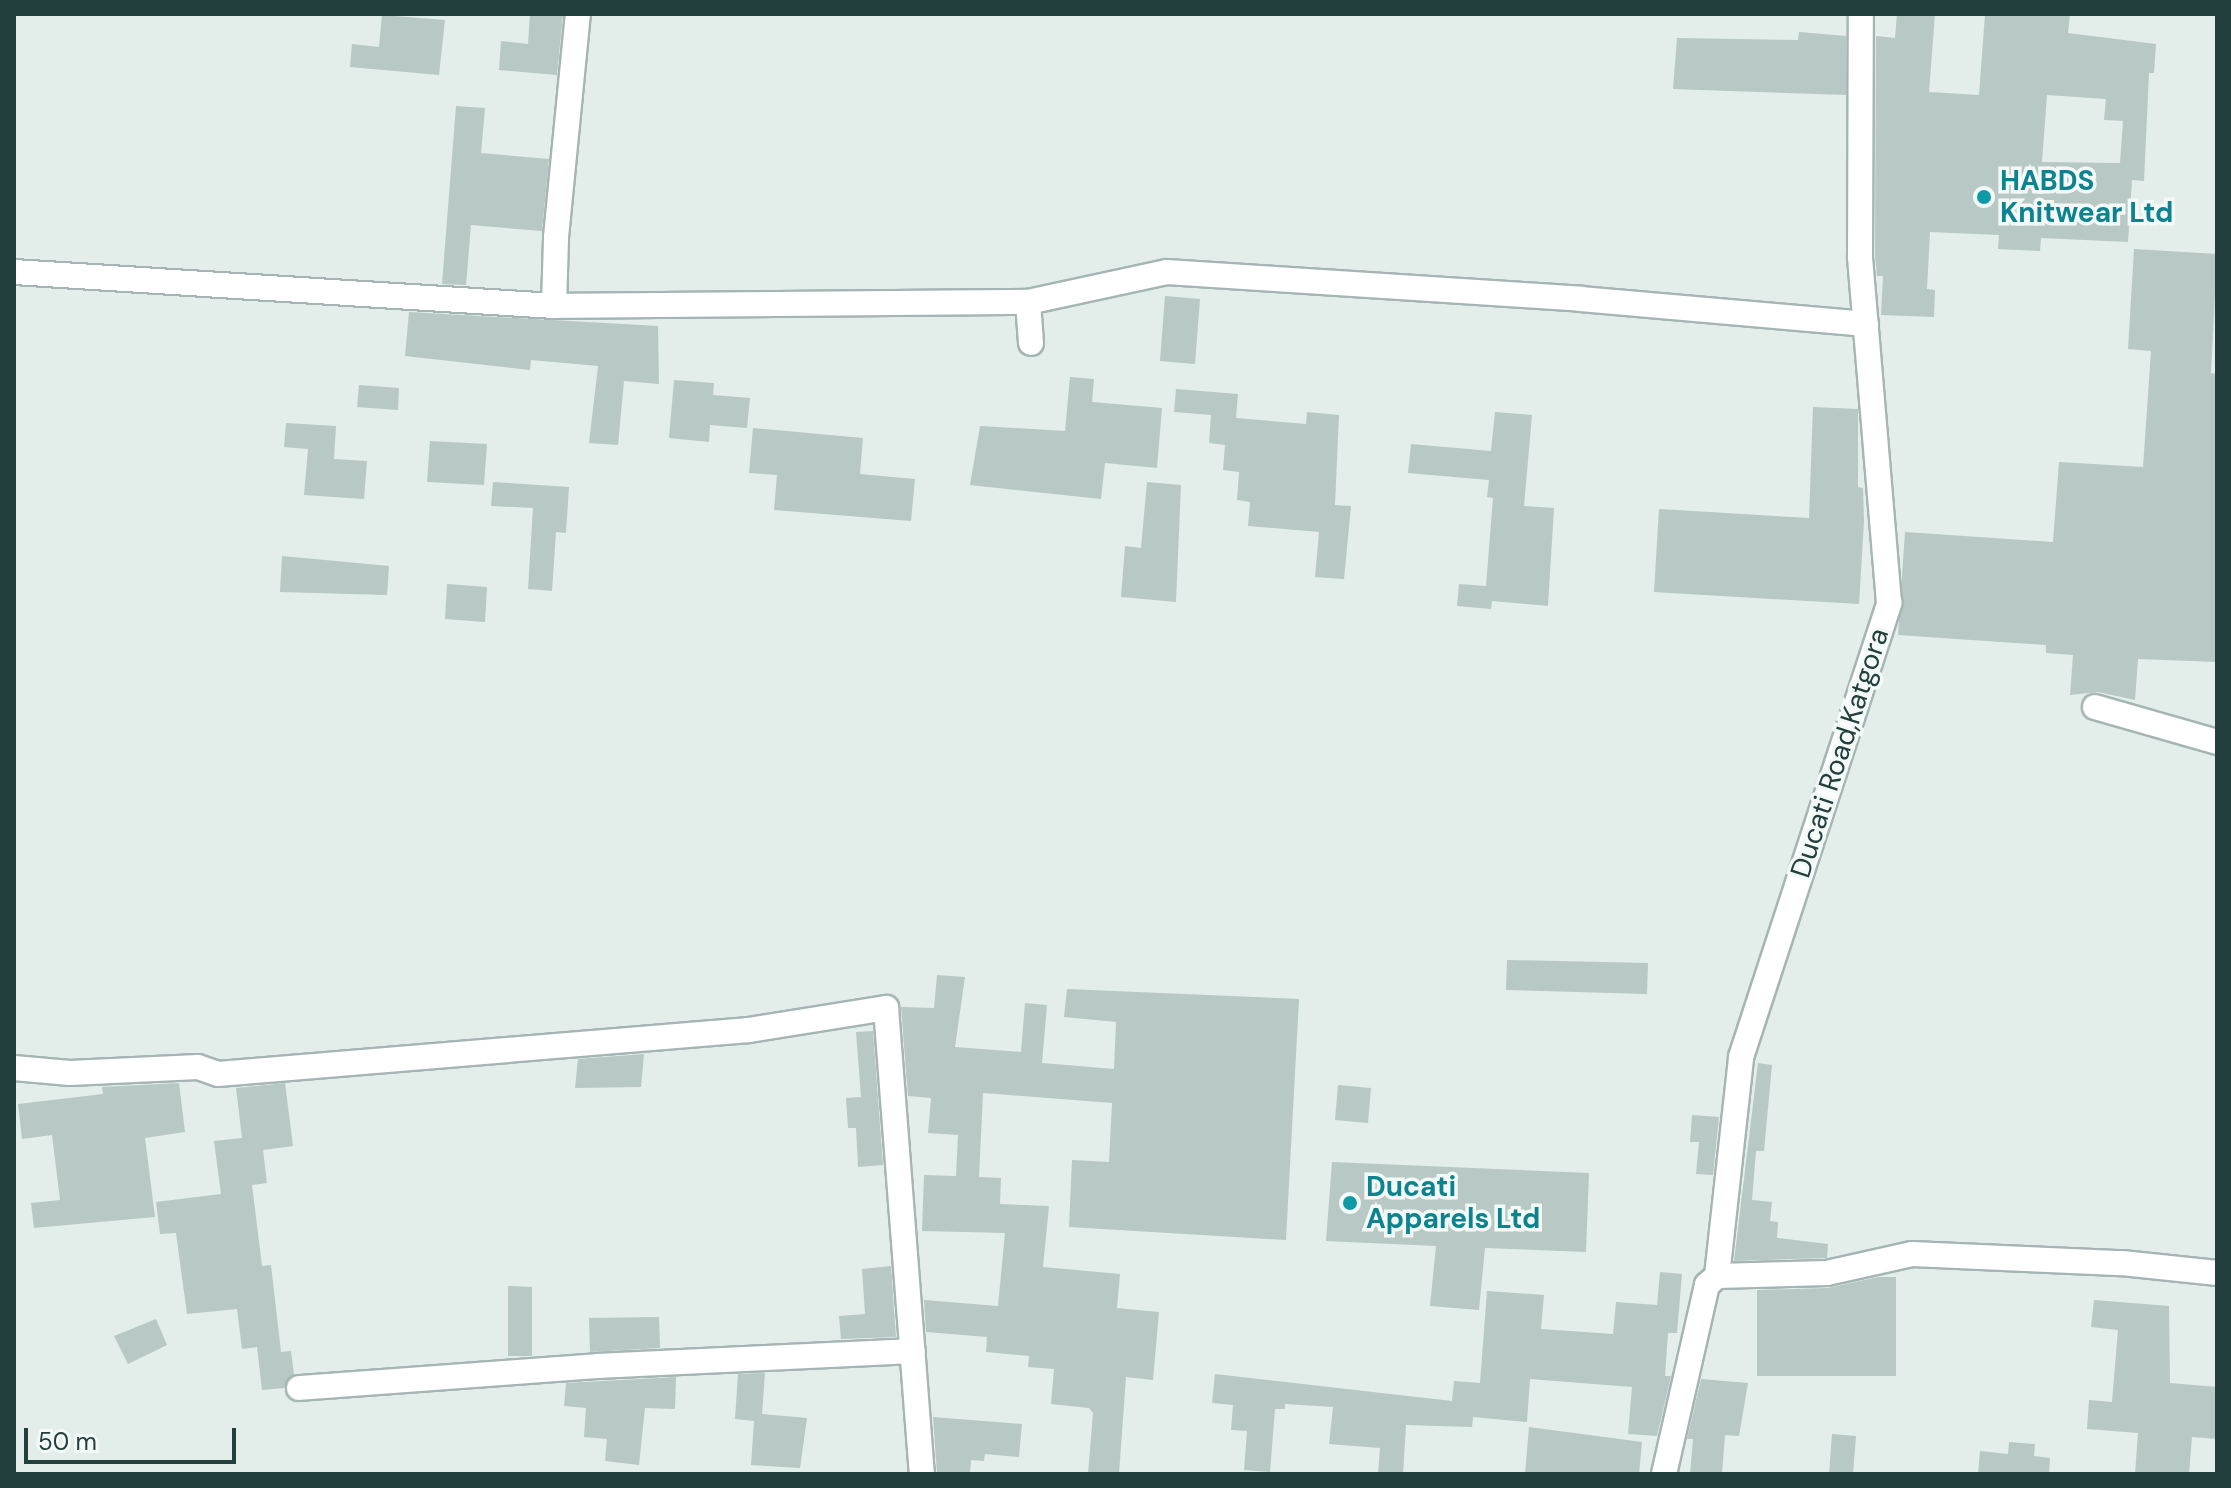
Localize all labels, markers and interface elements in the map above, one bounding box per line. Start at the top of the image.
place label: HABDS Knitwear Ltd [2000,164,2173,230]
marker: HABDS Knitwear Ltd [1975,188,1993,206]
street label: Ducati Road,Katgora [1784,624,1896,882]
place label: Ducati Apparels Ltd [1366,1170,1540,1236]
marker: Ducati Apparels Ltd [1341,1194,1359,1212]
scale bar [28,1412,240,1462]
text: 50 m [38,1426,97,1457]

